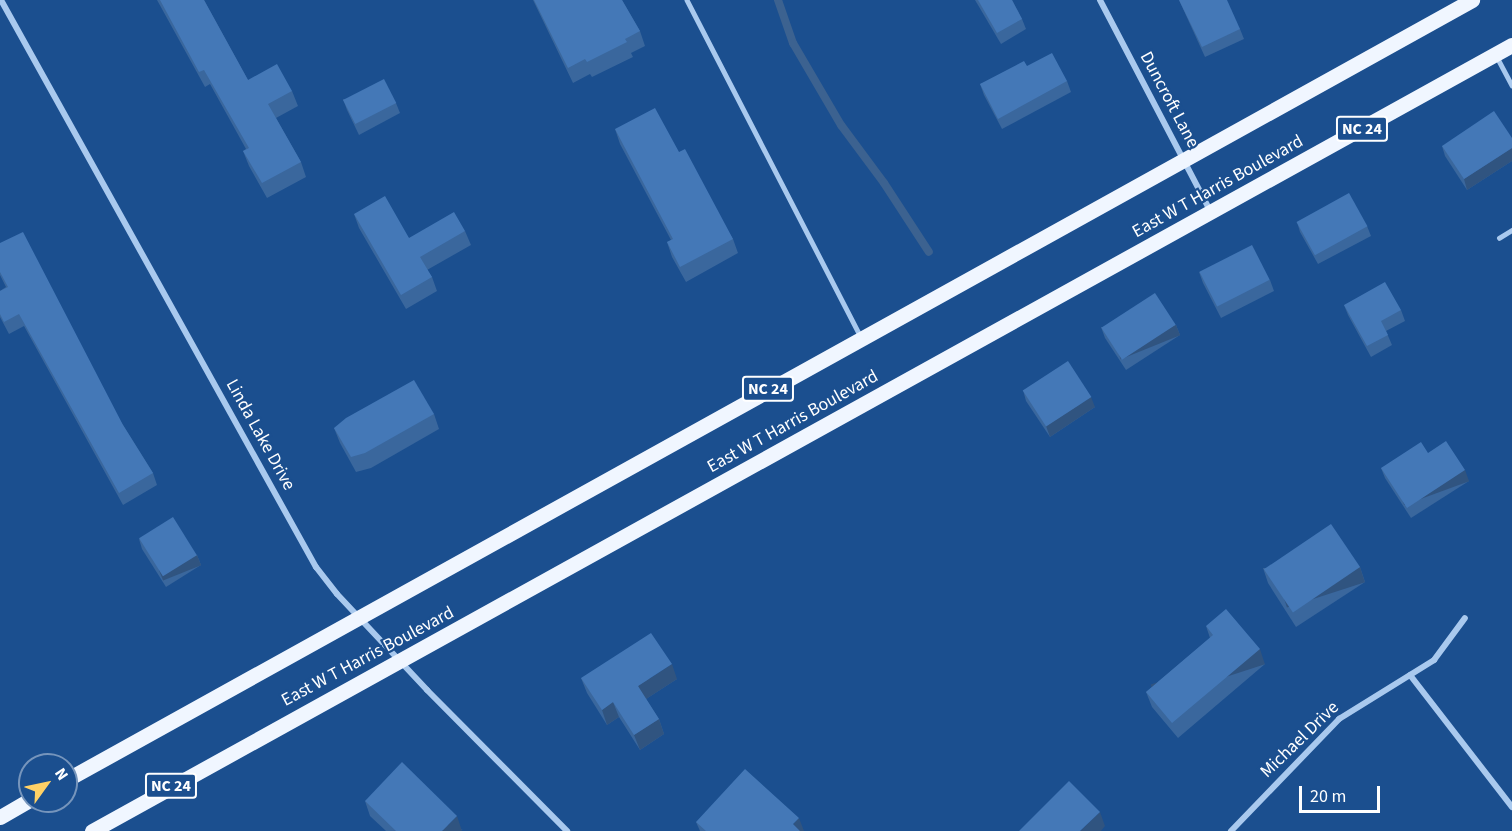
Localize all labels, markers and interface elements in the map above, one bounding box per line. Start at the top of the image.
street label: Duncroft Lane [1135,48,1203,152]
road number: NC 24 [1335,116,1389,142]
street label: East W T Harris Boulevard [1129,131,1307,243]
street label: East W T Harris Boulevard [704,366,882,478]
street label: Linda Lake Drive [221,376,299,494]
road number: NC 24 [741,376,795,402]
street label: East W T Harris Boulevard [278,602,458,712]
street label: Michael Drive [1256,697,1344,783]
north arrow [18,753,78,813]
text: N [49,764,74,785]
road number: NC 24 [144,773,198,799]
scale bar [1302,774,1383,812]
text: 20 m [1310,784,1346,809]

